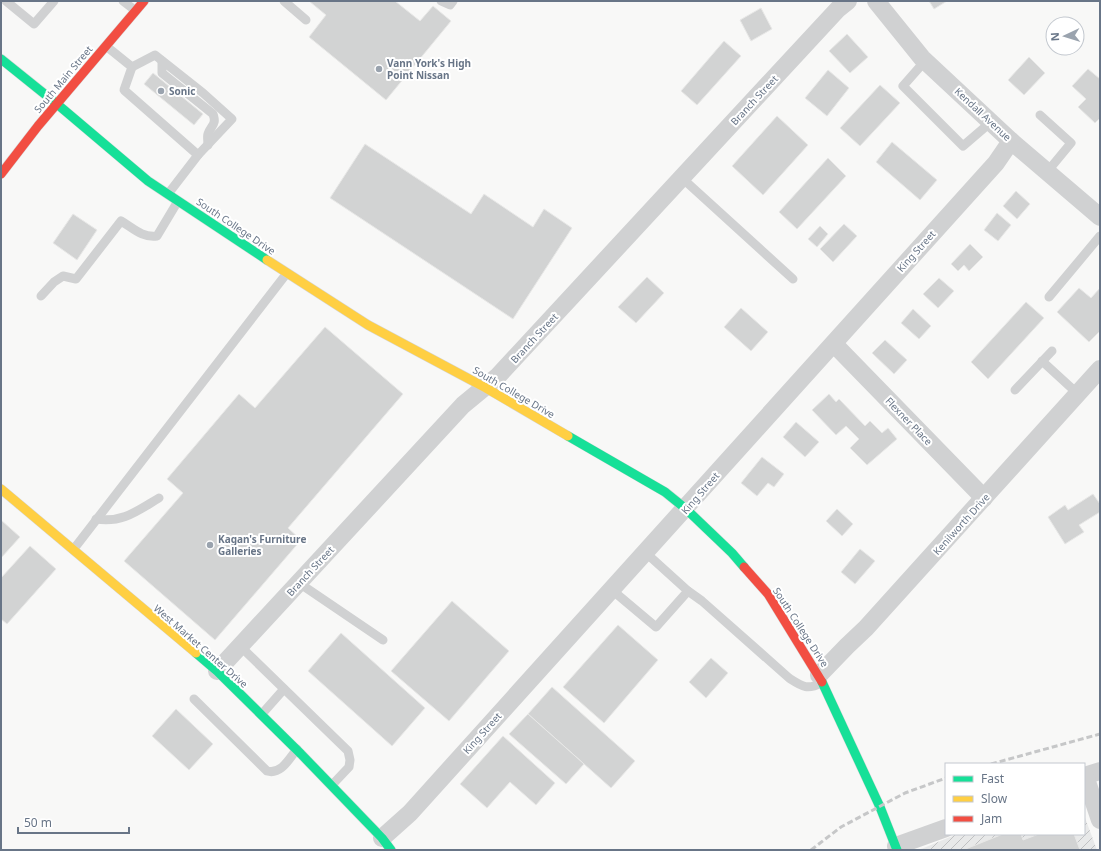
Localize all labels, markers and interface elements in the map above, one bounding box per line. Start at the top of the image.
north arrow [1045,16,1085,56]
text: N [1047,32,1062,42]
street label: South Main Street [31,42,96,116]
place label: Vann York's High Point Nissan [387,56,471,82]
marker: Vann York's High Point Nissan [374,64,384,74]
street label: Branch Street [727,72,781,128]
place label: Sonic [169,84,195,98]
street label: Kendall Avenue [952,84,1015,144]
marker: Sonic [156,86,166,96]
street label: South College Drive [194,194,279,258]
street label: King Street [894,227,939,275]
street label: Branch Street [507,310,561,366]
street label: South College Drive [470,363,558,421]
street label: Flexner Place [883,394,936,448]
street label: King Street [678,469,722,517]
street label: Kenilworth Drive [930,490,993,558]
place label: Kagan's Furniture Galleries [218,532,306,558]
marker: Kagan's Furniture Galleries [205,540,215,550]
street label: Branch Street [283,543,337,599]
street label: South College Drive [770,584,832,670]
street label: West Market Center Drive [151,601,251,691]
street label: King Street [460,709,505,757]
legend [945,763,1085,835]
text: Fast [981,770,1005,787]
text: Slow [981,790,1008,807]
scale bar [18,809,129,835]
text: Jam [980,810,1002,827]
text: 50 m [24,814,52,831]

